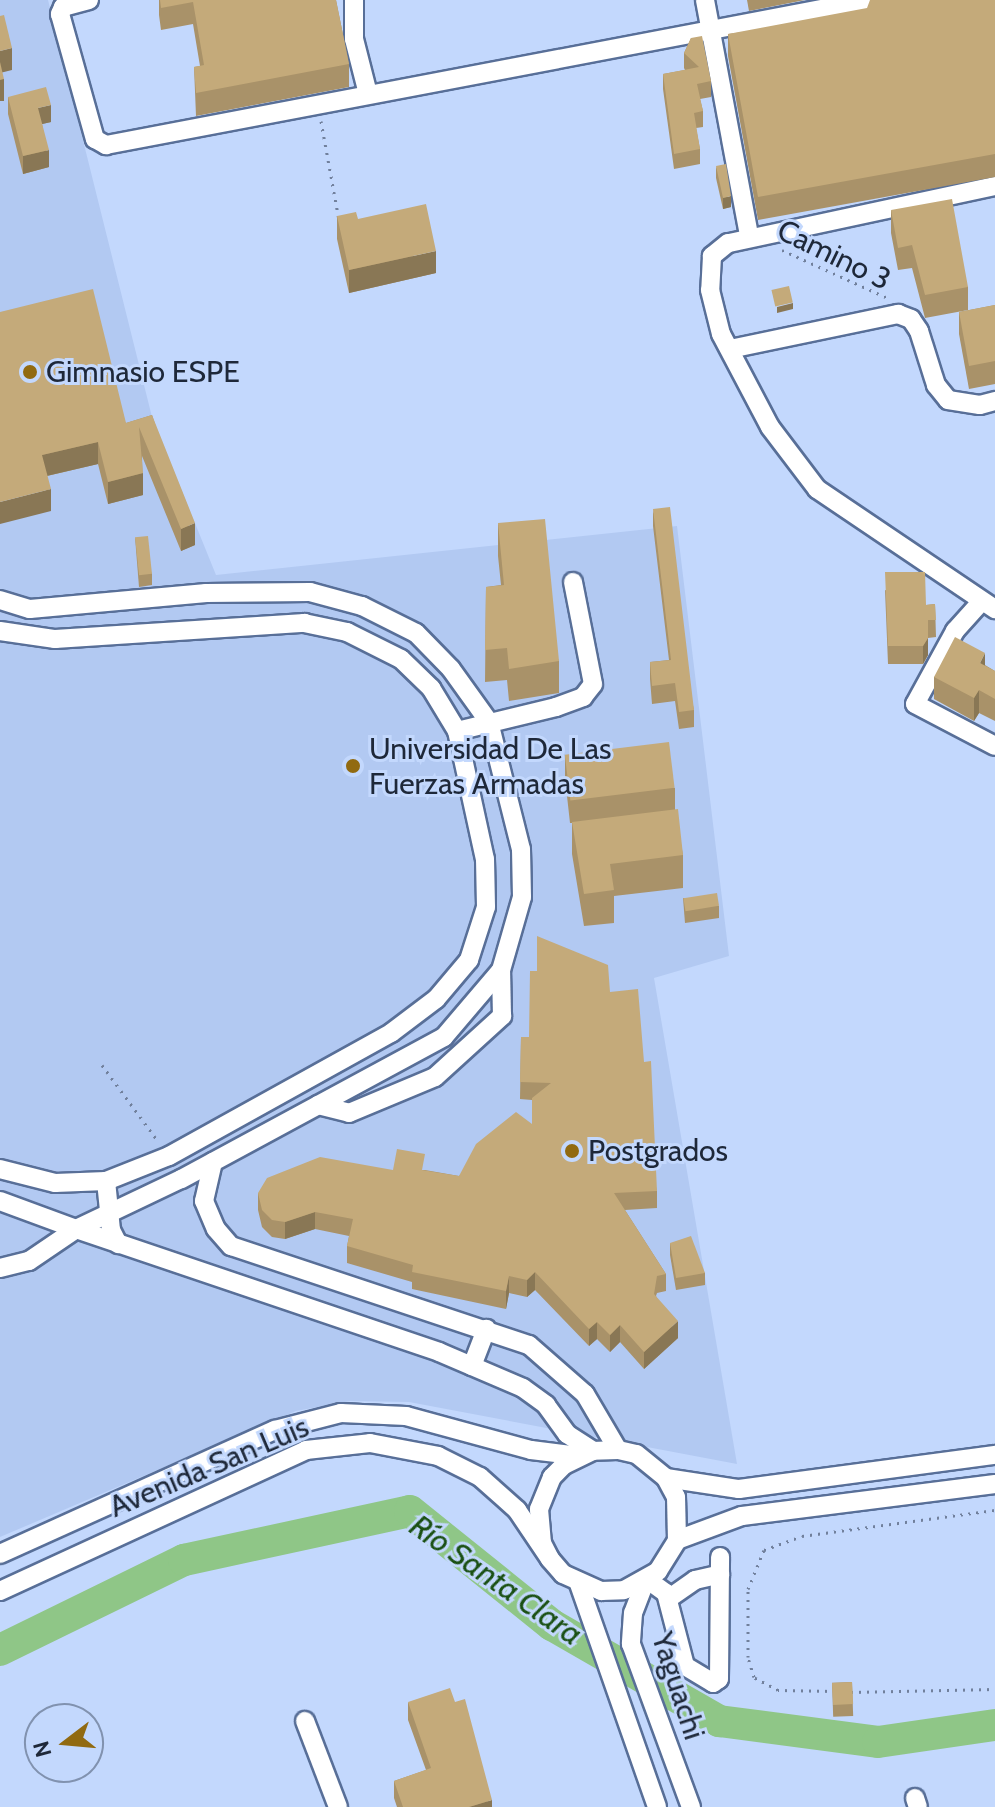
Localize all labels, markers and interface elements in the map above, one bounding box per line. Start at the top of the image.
street label: Camino 3 [771,212,897,298]
place label: Gimnasio ESPE [46,354,240,390]
marker: Gimnasio ESPE [21,363,39,381]
place label: Universidad De Las Fuerzas Armadas [369,731,612,802]
marker: Universidad De Las Fuerzas Armadas [344,757,362,775]
place label: Postgrados [588,1133,728,1169]
marker: Postgrados [563,1142,581,1160]
street label: Avenida San Luis [104,1409,314,1525]
water label: Río Santa Clara [402,1506,590,1654]
street label: Yaguachi [644,1628,712,1744]
north arrow [24,1703,104,1783]
text: N [27,1738,57,1760]

